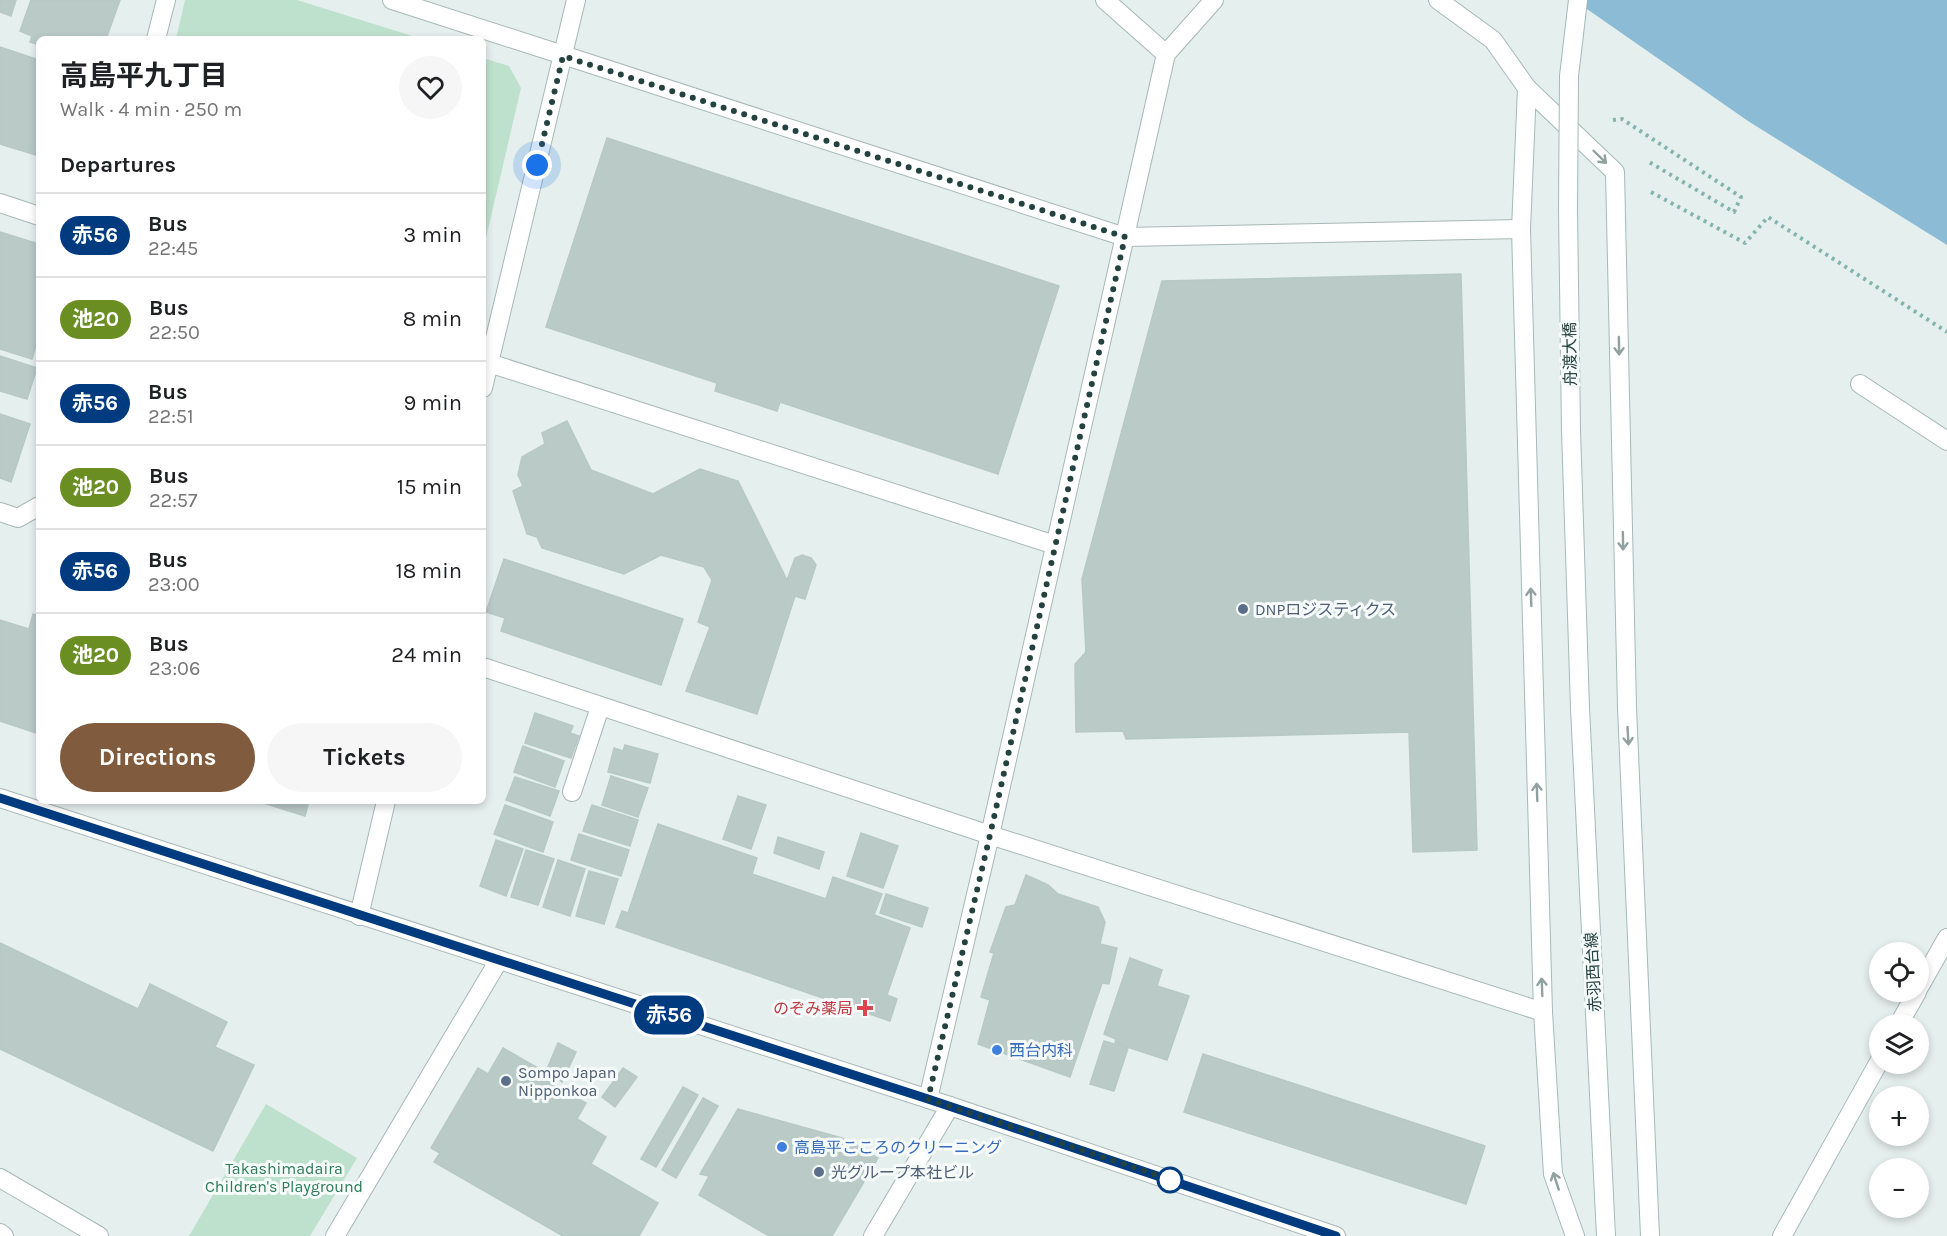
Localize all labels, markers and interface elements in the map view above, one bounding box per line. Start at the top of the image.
button: heart [399,56,462,119]
text: 高島平九丁目 [60,59,228,92]
text: Walk · 4 min · 250 m [60,98,242,121]
your location [522,150,552,180]
one-way arrow [1592,150,1607,164]
text: Departures [60,152,176,178]
text: Bus [148,211,188,237]
text: 3 min [403,222,462,248]
text: 赤56 [72,223,118,247]
text: 22:45 [148,237,198,260]
text: Bus [149,295,189,321]
text: 8 min [403,306,462,332]
text: 池20 [72,307,119,331]
text: 22:50 [149,321,200,344]
street label: 舟渡大橋 [1560,322,1580,386]
one-way arrow [1613,335,1624,355]
text: Bus [148,379,188,405]
text: 9 min [404,390,462,416]
text: 赤56 [72,391,118,415]
text: 22:51 [148,405,194,428]
text: Bus [149,463,189,489]
text: 15 min [397,474,462,500]
text: 池20 [72,475,119,499]
text: 22:57 [149,489,197,512]
one-way arrow [1617,530,1629,550]
text: Bus [148,547,188,573]
text: 18 min [396,558,462,584]
text: 赤56 [72,559,118,583]
text: 23:00 [148,573,200,596]
one-way arrow [1526,587,1537,607]
place label: DNPロジスティクス [1255,600,1396,619]
marker: DNPロジスティクス [1236,602,1250,616]
text: Bus [149,631,189,657]
text: 24 min [391,642,462,668]
text: 池20 [72,643,119,667]
text: 23:06 [149,657,200,680]
button: Directions [60,723,255,792]
button: Tickets [267,723,462,792]
one-way arrow [1622,725,1633,745]
one-way arrow [1531,782,1543,802]
street label: 赤羽西台線 [1581,932,1605,1012]
map controls [1869,942,1929,1218]
button: locate [1869,942,1929,1002]
one-way arrow [1537,977,1548,997]
line badge: 赤56 [634,996,704,1034]
place label: のぞみ薬局 [773,999,853,1018]
marker: のぞみ薬局 [858,1001,872,1015]
text: 赤56 [646,1003,692,1027]
button: layers [1869,1014,1929,1074]
place label: 西台内科 [1009,1041,1073,1060]
marker: 西台内科 [990,1043,1004,1057]
place label: Sompo Japan Nipponkoa [518,1063,616,1100]
marker: Sompo Japan Nipponkoa [499,1074,513,1088]
button: + [1869,1086,1929,1146]
place label: 高島平こころのクリーニング [794,1138,1002,1157]
marker: 高島平こころのクリーニング [775,1140,789,1154]
button: − [1869,1158,1929,1218]
park label: Takashimadaira Children's Playground [205,1159,363,1196]
place label: 光グループ本社ビル [831,1163,974,1182]
marker: 光グループ本社ビル [812,1165,826,1179]
unlabelled marker [1157,1167,1183,1193]
one-way arrow [1550,1172,1561,1191]

